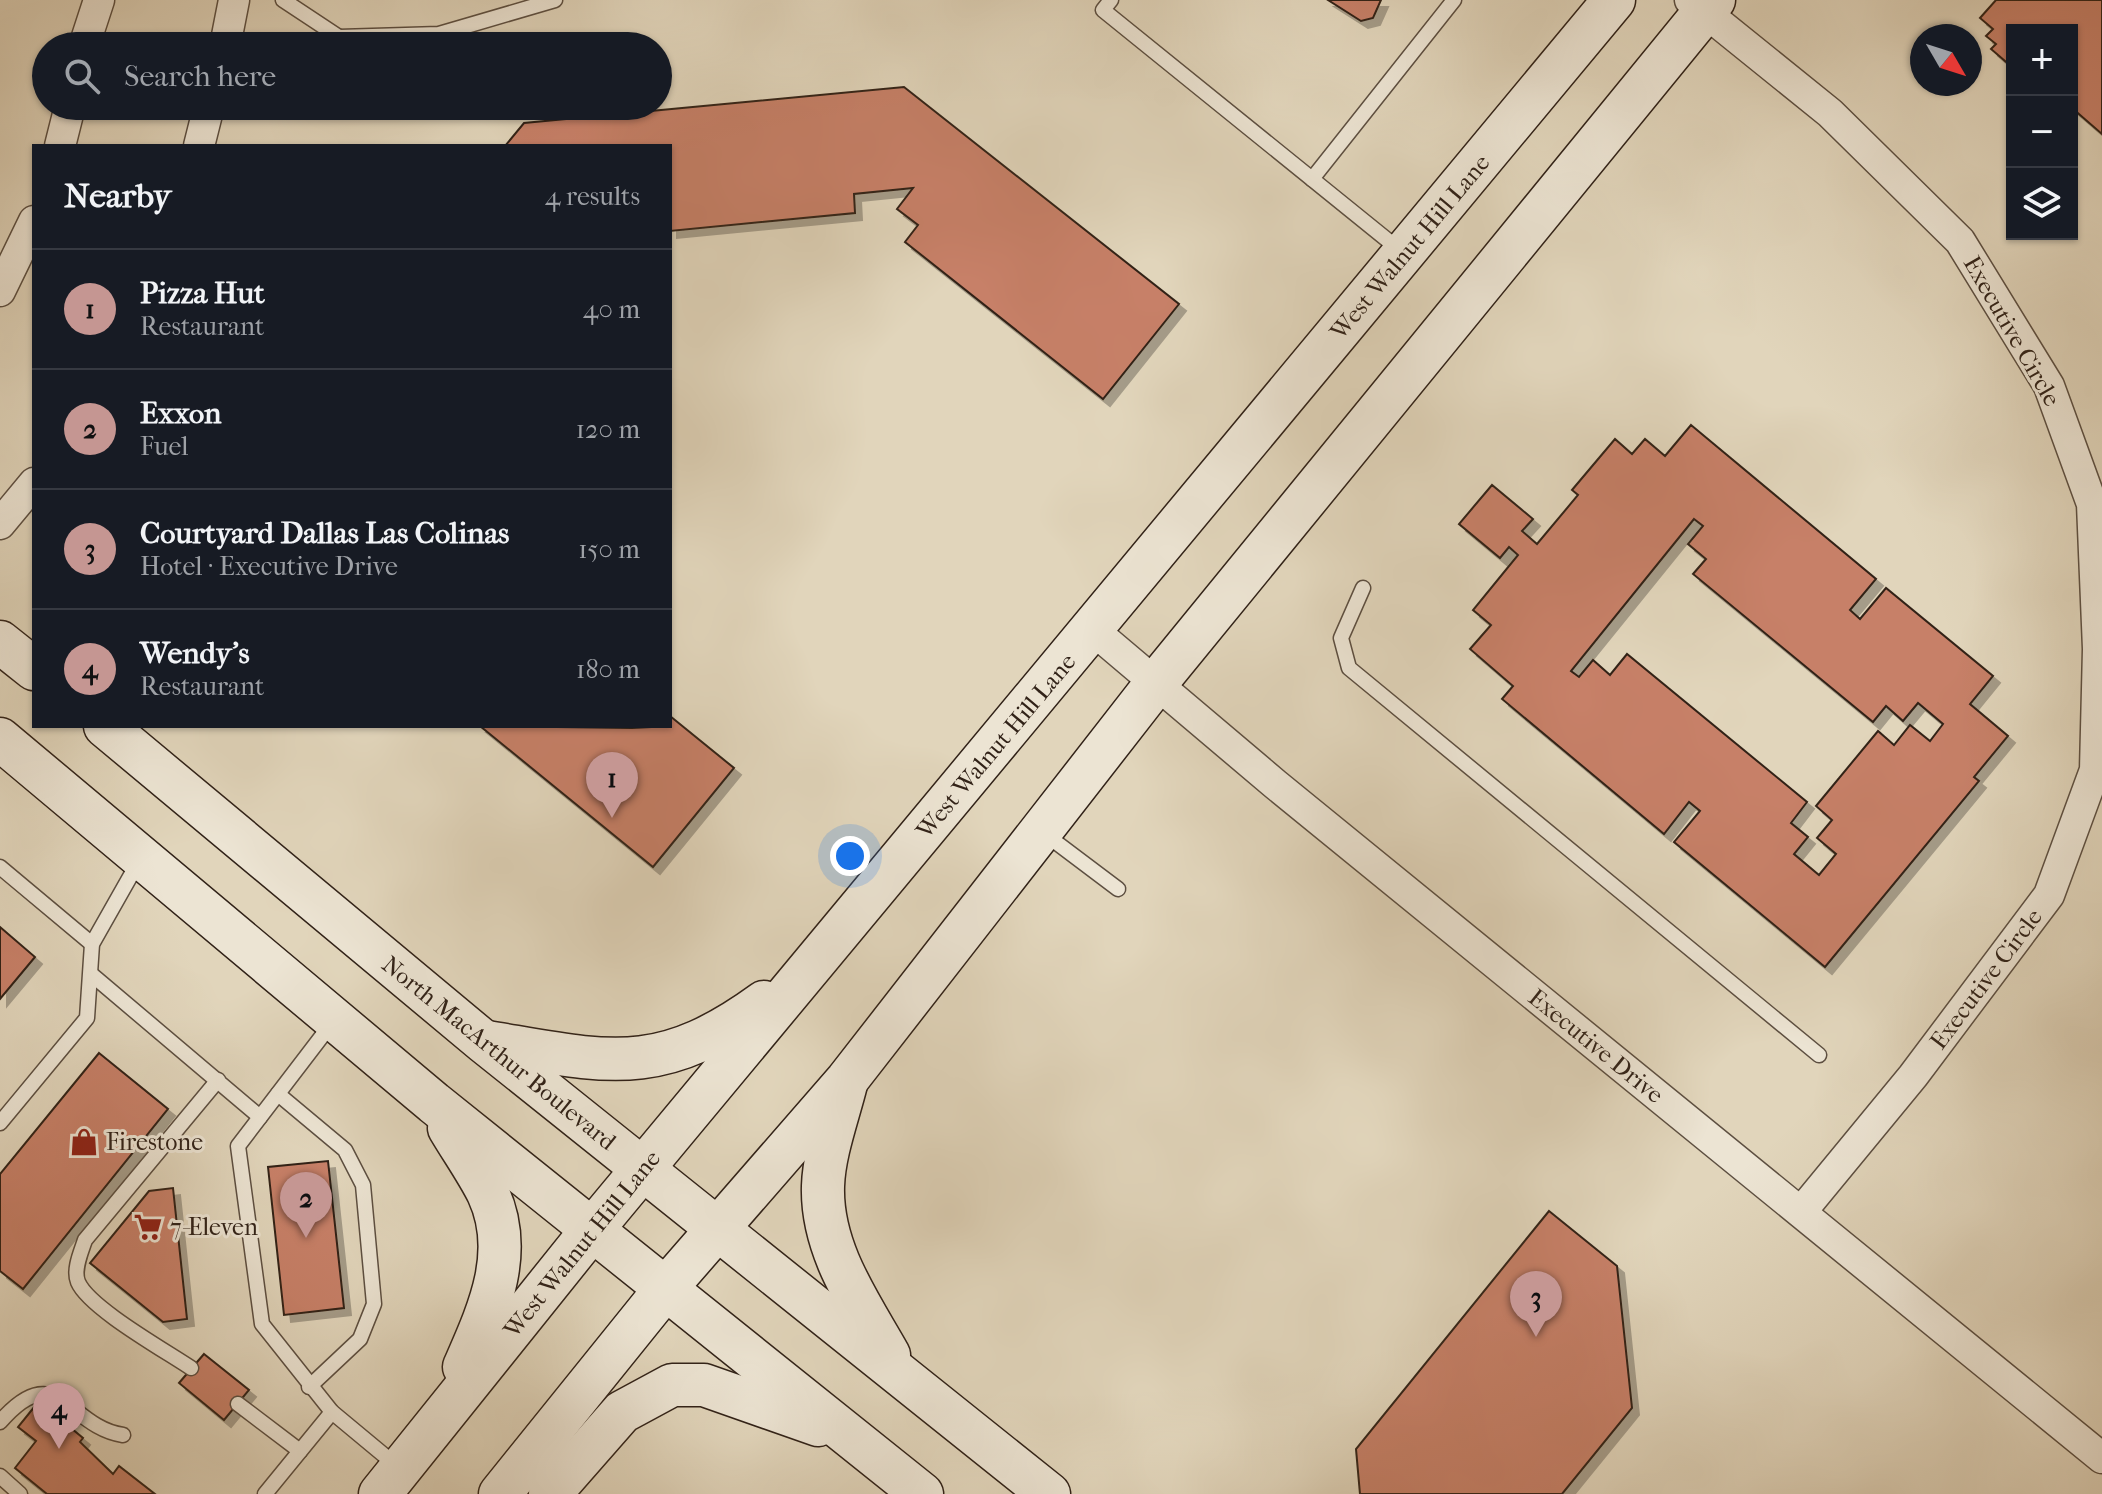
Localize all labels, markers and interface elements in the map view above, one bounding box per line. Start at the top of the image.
north arrow [1910,24,1982,96]
map controls [2006,24,2078,240]
button: + [2006,24,2078,96]
search box [32,32,672,120]
icon: search [60,54,104,98]
text: Search here [124,59,276,94]
button: − [2006,96,2078,168]
street label: West Walnut Hill Lane [1324,149,1496,346]
button: layers [2006,168,2078,240]
text: Nearby [64,176,171,216]
text: 4 results [545,181,640,212]
street label: Executive Circle [1958,251,2066,411]
text: Pizza Hut [140,276,265,311]
text: 1 [85,294,95,325]
text: 40 m [583,294,640,325]
text: Restaurant [140,311,264,342]
text: Exxon [140,396,222,431]
text: 2 [83,414,97,445]
text: 120 m [576,414,640,445]
text: Fuel [140,431,188,462]
text: Courtyard Dallas Las Colinas [140,516,509,551]
text: 3 [85,534,95,565]
text: 150 m [578,534,640,565]
text: Hotel · Executive Drive [140,551,398,582]
text: Wendy's [140,636,249,671]
street label: West Walnut Hill Lane [910,648,1082,845]
text: 4 [82,654,98,685]
text: 180 m [576,654,640,685]
text: Restaurant [140,671,264,702]
pin: 1 [586,752,638,818]
your location [830,836,870,876]
street label: Executive Circle [1924,903,2048,1055]
street label: North MacArthur Boulevard [376,950,622,1157]
street label: Executive Drive [1523,983,1669,1109]
shop icon: Firestone [69,1127,99,1157]
place label: Firestone [106,1128,203,1156]
street label: West Walnut Hill Lane [497,1145,666,1344]
pin: 2 [280,1172,332,1238]
supermarket icon: 7-Eleven [133,1212,163,1242]
place label: 7-Eleven [170,1213,258,1241]
pin: 3 [1510,1271,1562,1337]
pin: 4 [33,1383,85,1449]

